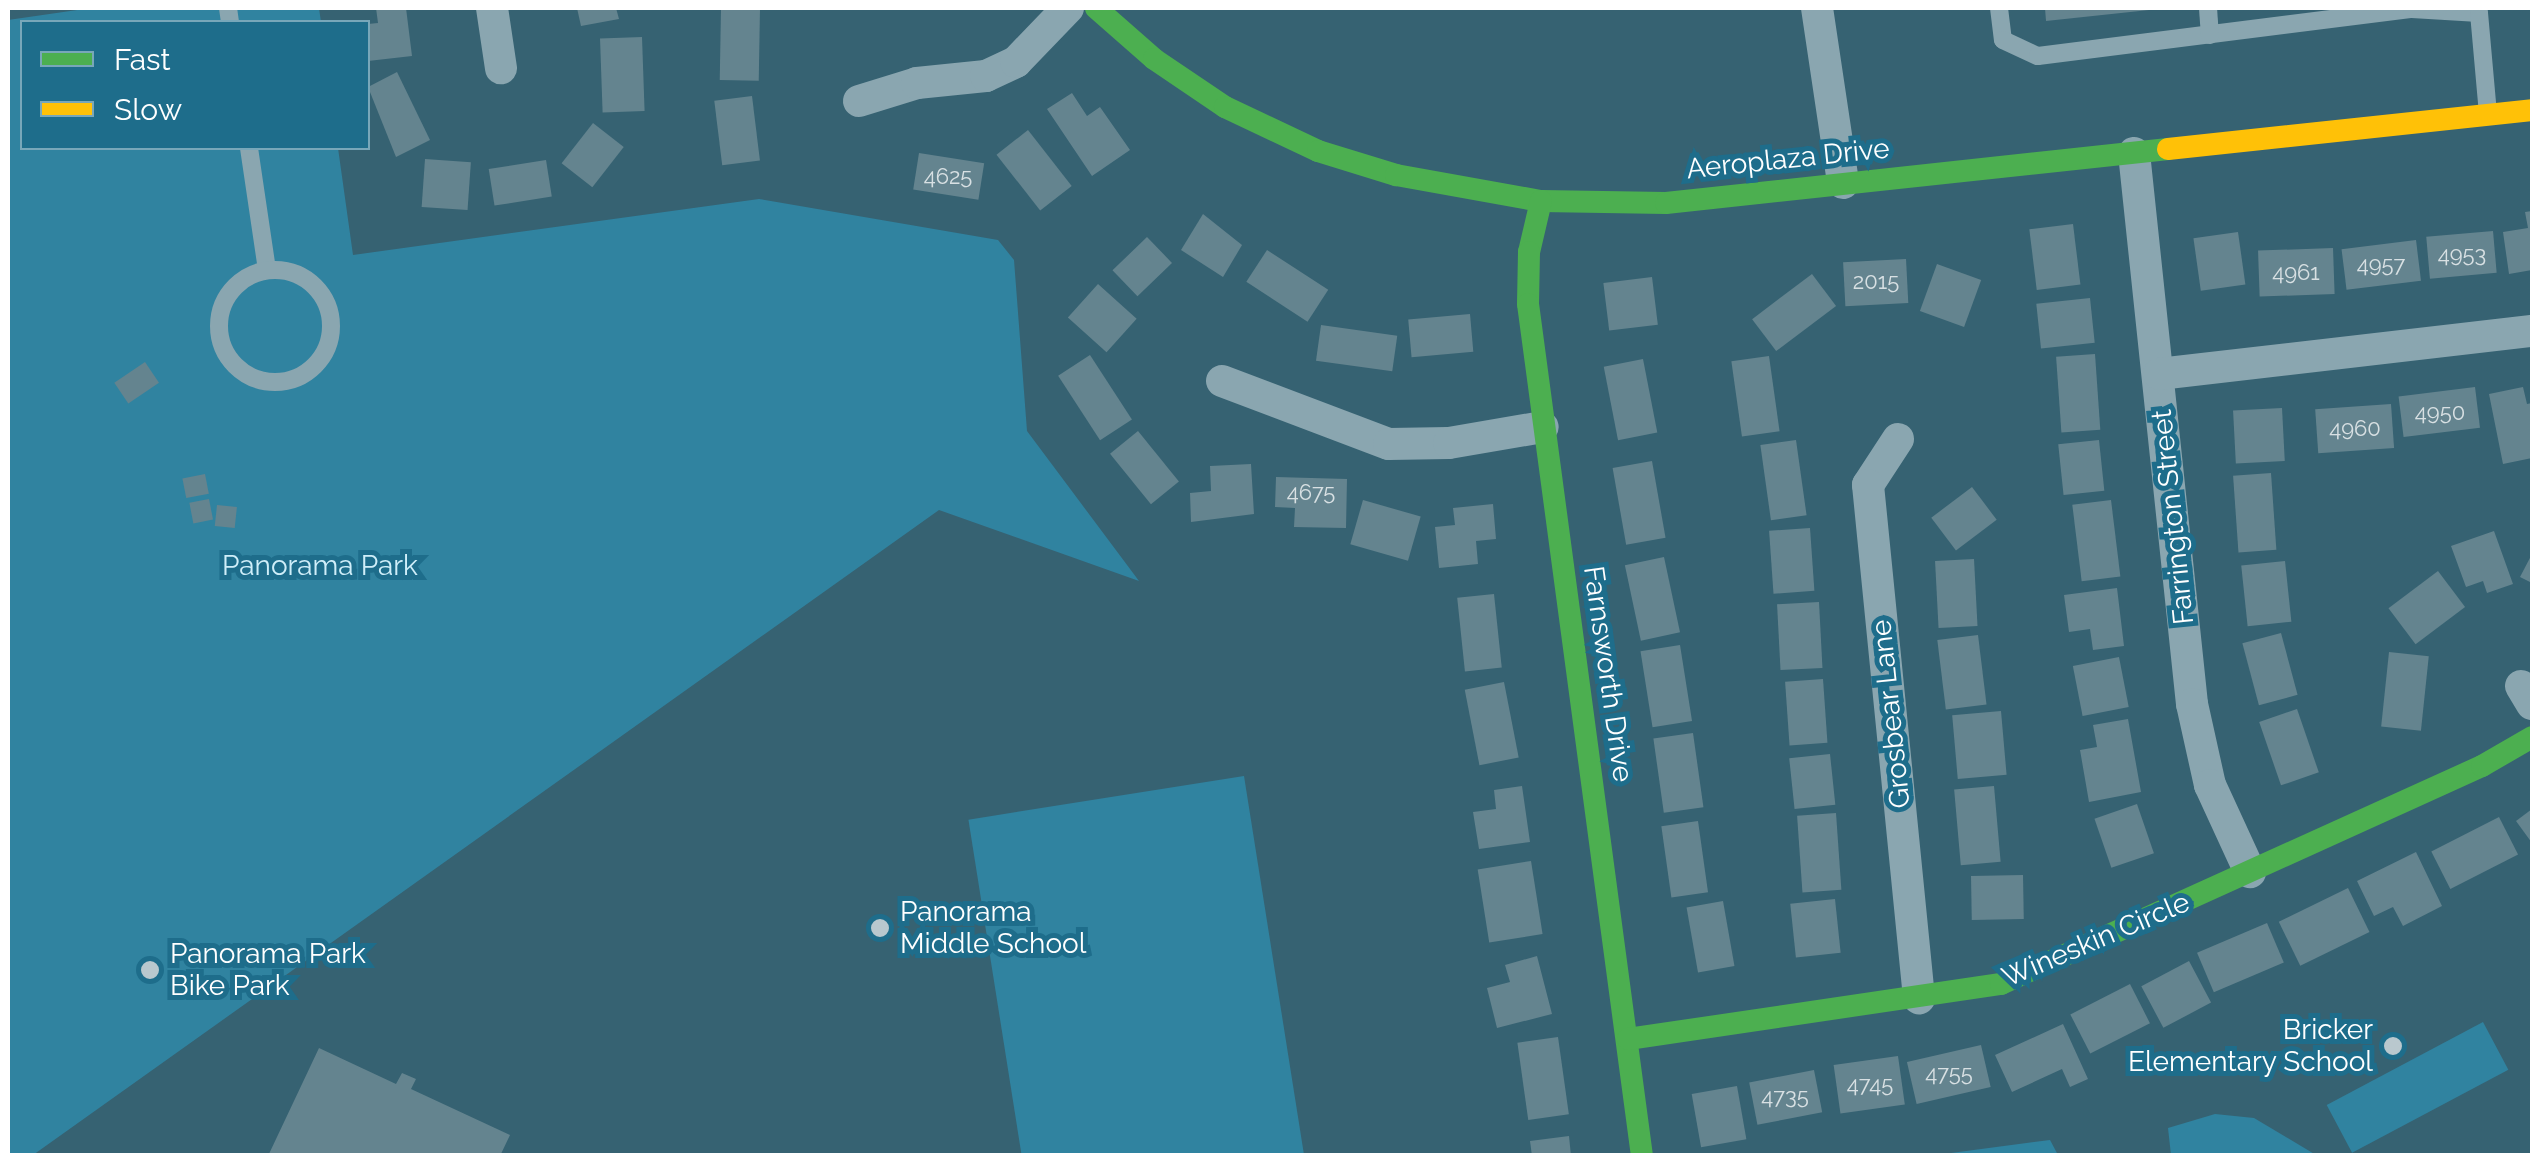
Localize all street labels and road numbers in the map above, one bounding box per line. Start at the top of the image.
street label: Aeroplaza Drive [1685,132,1891,186]
street label: Farrington Street [2145,408,2201,626]
street label: Farnsworth Drive [1576,564,1640,784]
street label: Grosbear Lane [1864,618,1918,810]
street label: Wineskin Circle [1997,885,2195,995]

